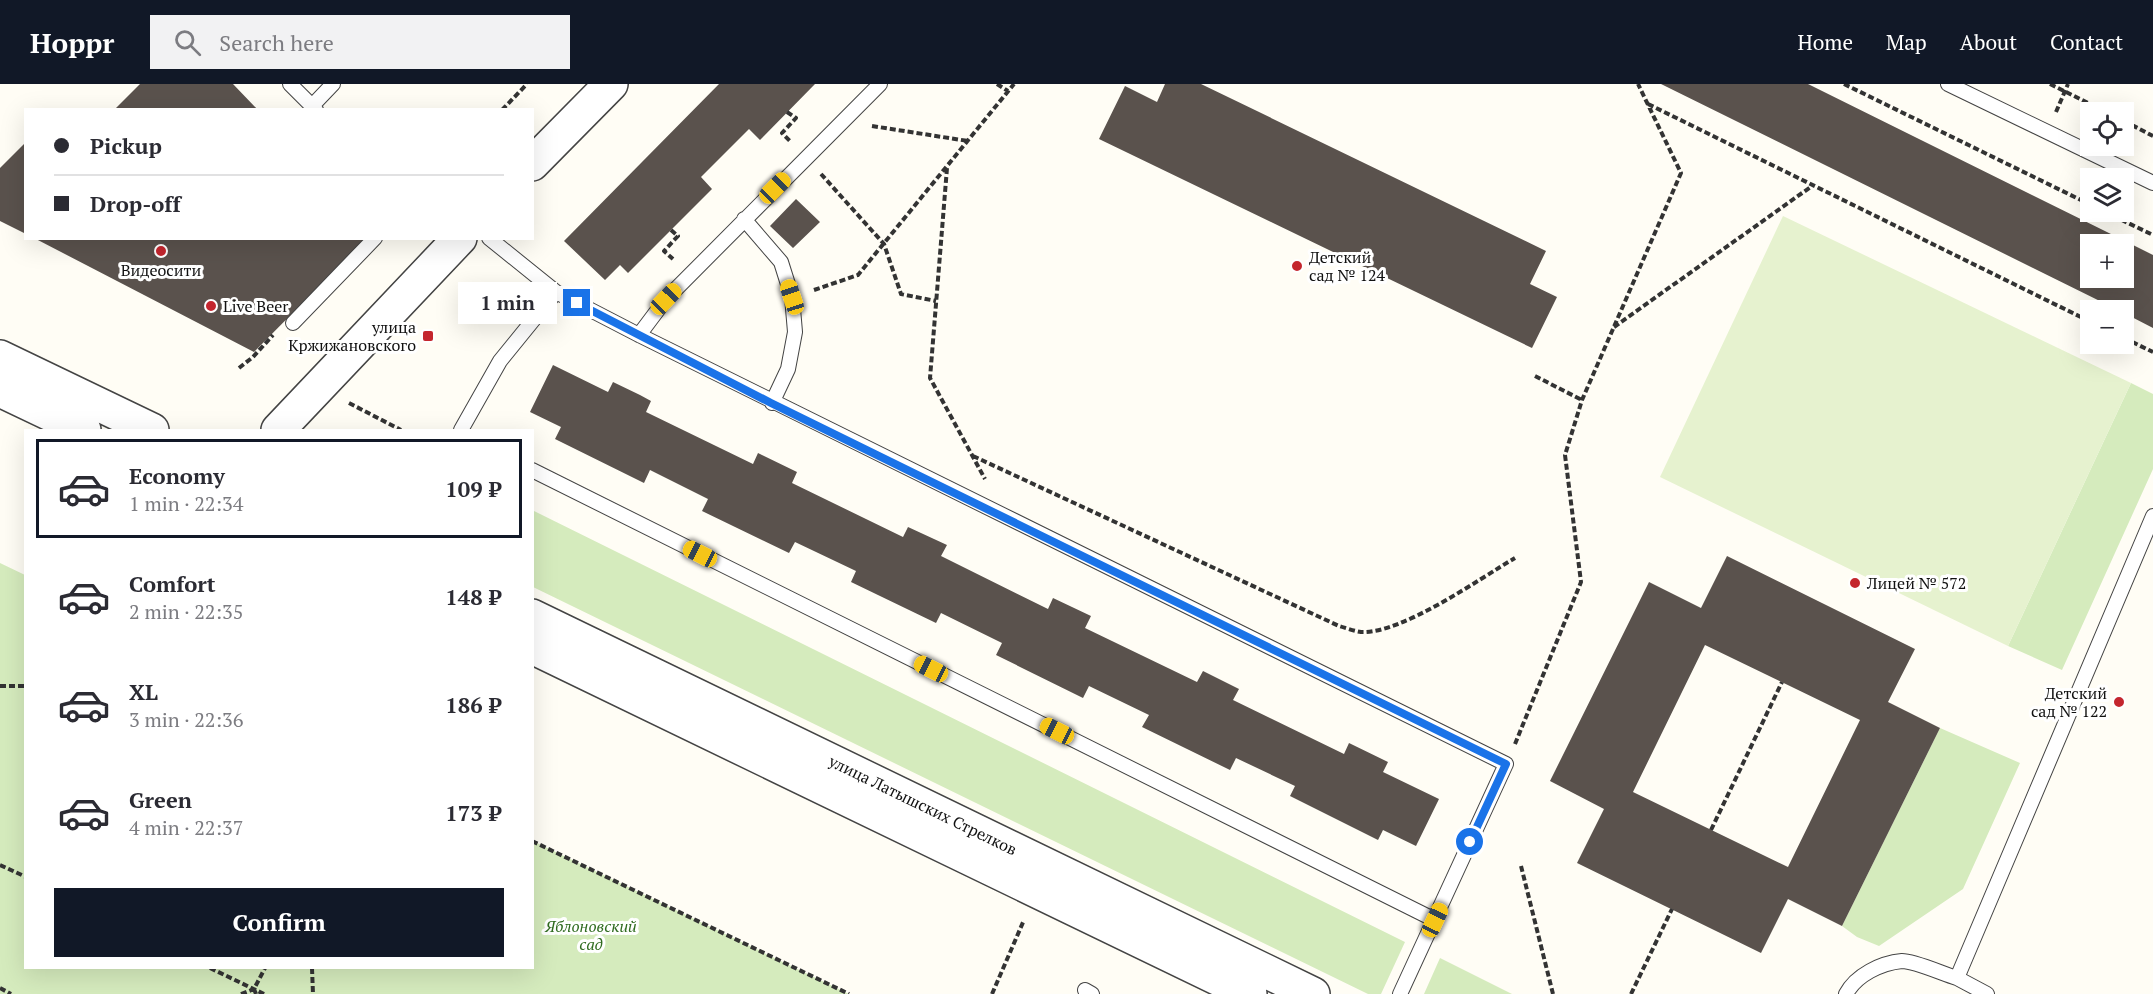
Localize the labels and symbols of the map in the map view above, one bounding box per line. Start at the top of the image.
car [756,169,794,207]
marker: Видеосити [154,244,168,258]
place label: Детский сад № 124 [1309,246,1386,286]
place label: Видеосити [121,259,202,281]
marker: Детский сад № 124 [1290,259,1304,273]
car [778,277,806,317]
car [647,280,685,318]
callout: 1 min [457,282,556,324]
route end [563,289,590,316]
place label: Live Beer [223,295,289,317]
marker: Live Beer [204,299,218,313]
place label: улица Кржижановского [288,316,416,356]
marker: улица Кржижановского [421,329,435,343]
car [680,538,720,570]
place label: Лицей № 572 [1866,572,1966,594]
marker: Лицей № 572 [1848,576,1862,590]
car [911,653,951,685]
place label: Детский сад № 122 [2031,682,2107,722]
marker: Детский сад № 122 [2112,695,2126,709]
car [1037,715,1077,747]
street label: улица Латышских Стрелков [824,749,1021,860]
route start [1456,828,1483,855]
car [1419,900,1451,940]
park label: Яблоновский сад [544,915,637,955]

